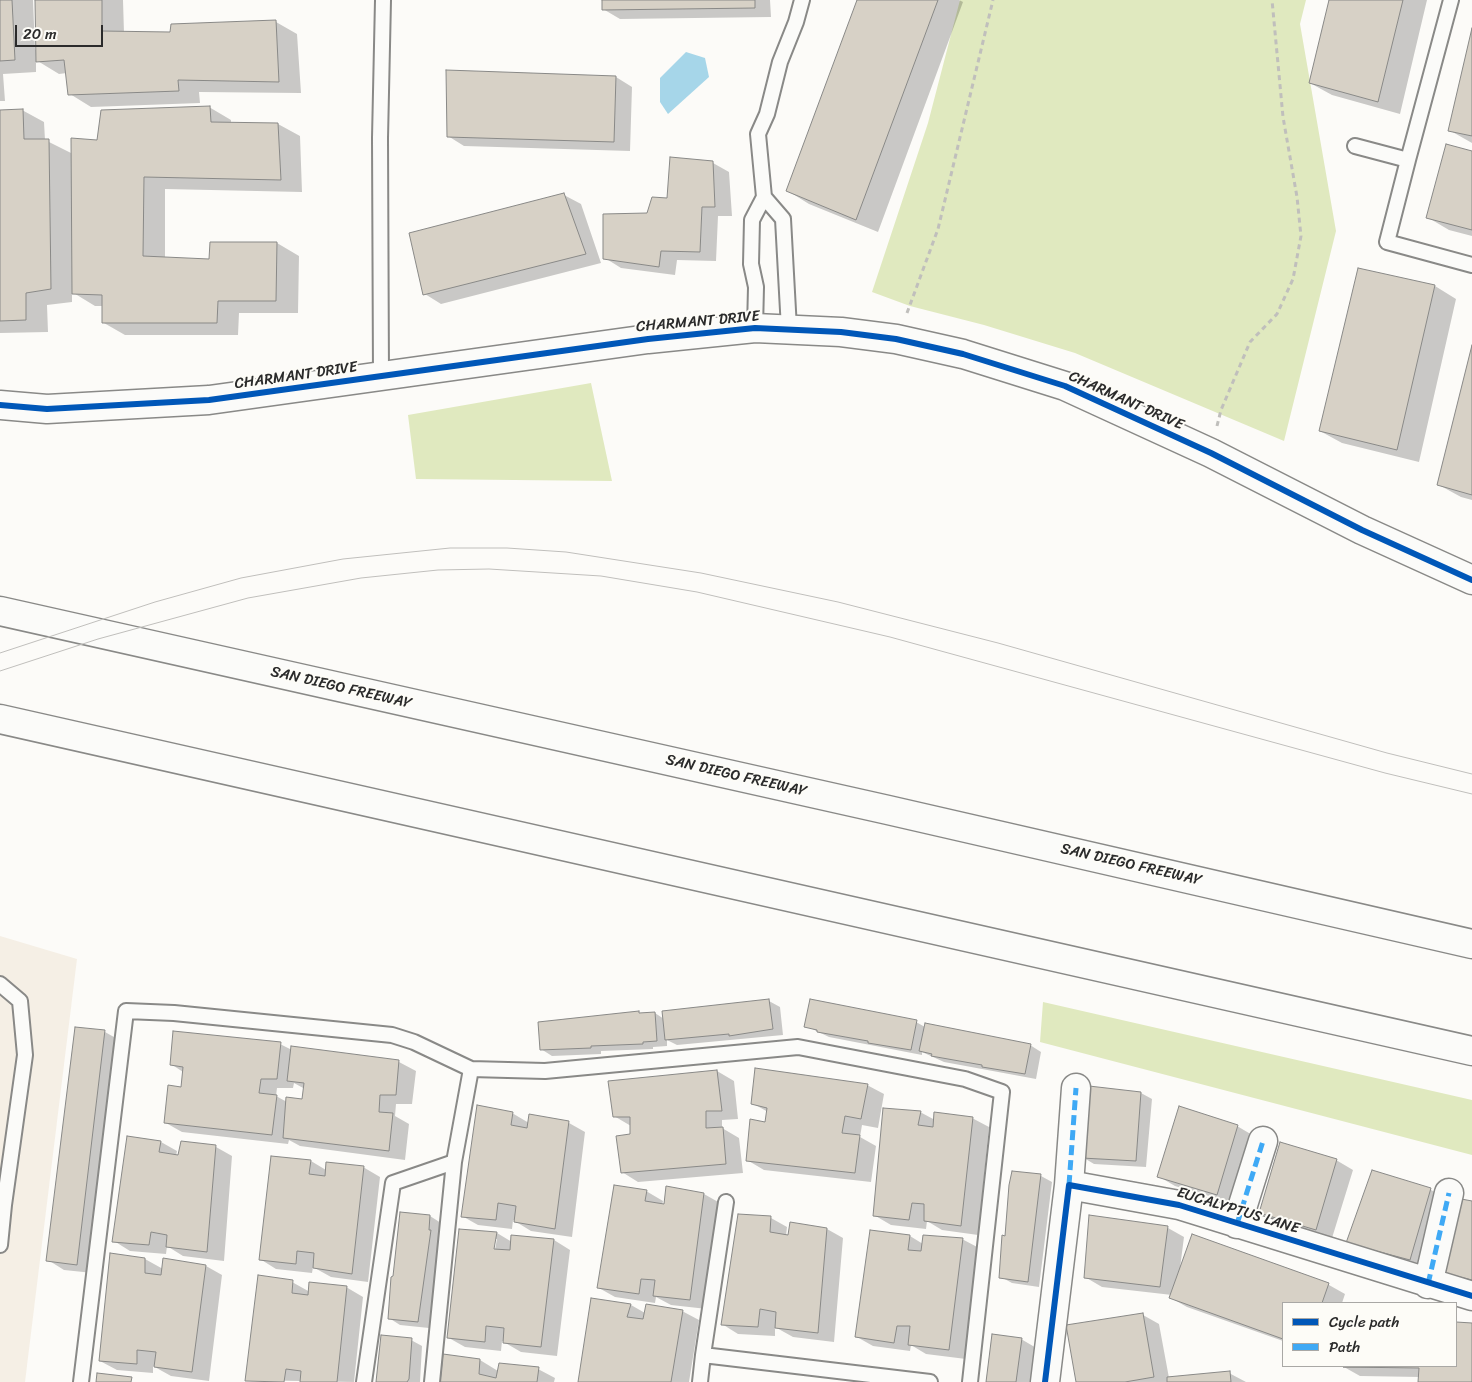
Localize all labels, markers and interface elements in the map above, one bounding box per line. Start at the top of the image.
scale bar [18,15,105,47]
text: 20 m [23,21,57,47]
street label: CHARMANT DRIVE [636,308,760,336]
street label: CHARMANT DRIVE [233,358,359,394]
street label: CHARMANT DRIVE [1066,368,1186,434]
street label: SAN DIEGO FREEWAY [269,663,413,713]
street label: SAN DIEGO FREEWAY [664,751,808,801]
street label: SAN DIEGO FREEWAY [1059,840,1203,890]
street label: EUCALYPTUS LANE [1175,1184,1301,1238]
legend [1282,1302,1457,1367]
text: Cycle path [1329,1309,1399,1335]
text: Path [1329,1334,1360,1360]

